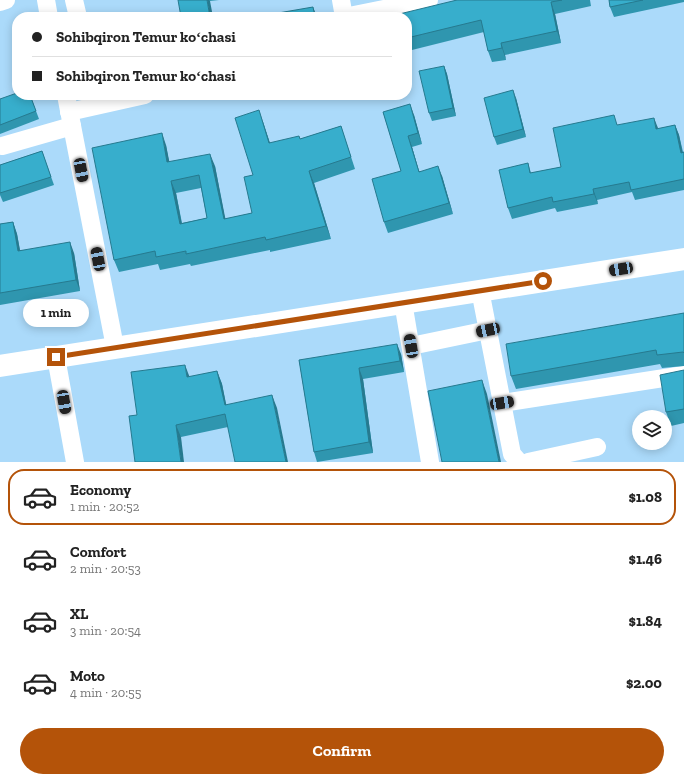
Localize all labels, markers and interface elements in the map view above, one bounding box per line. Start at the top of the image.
text: Sohibqiron Temur koʻchasi [56,28,236,46]
text: Sohibqiron Temur koʻchasi [56,67,236,85]
car [73,157,89,183]
car [90,246,106,272]
car [608,261,634,277]
route start [534,272,552,290]
callout: 1 min [23,299,89,327]
text: 1 min [41,305,71,320]
car [475,322,501,338]
car [403,333,419,359]
route end [47,348,65,366]
car [56,389,72,415]
car [489,395,515,411]
map controls [632,410,672,450]
button: layers [632,410,672,450]
icon: car [22,479,58,515]
text: Economy [70,481,131,499]
text: $1.08 [628,488,662,506]
text: 1 min · 20:52 [70,499,139,514]
icon: car [22,541,58,577]
text: Comfort [70,543,126,561]
text: $1.46 [629,550,662,568]
text: 2 min · 20:53 [70,561,141,576]
icon: car [22,603,58,639]
text: XL [70,605,88,623]
text: $1.84 [629,612,662,630]
text: 3 min · 20:54 [70,623,141,638]
icon: car [22,665,58,701]
text: Moto [70,667,105,685]
text: $2.00 [626,674,662,692]
text: 4 min · 20:55 [70,685,141,700]
button: Confirm [20,728,664,774]

